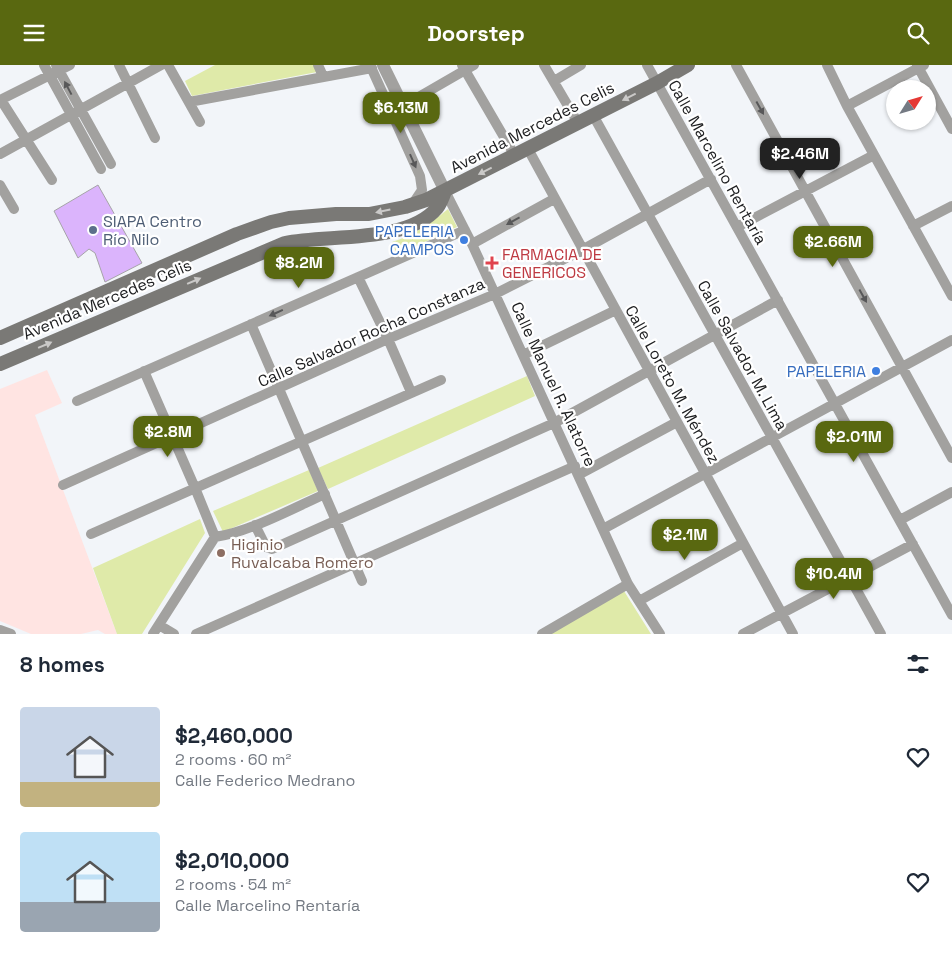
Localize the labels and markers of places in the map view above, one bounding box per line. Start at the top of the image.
pin: $6.13M [360,92,442,134]
pin: $2.46M [759,137,841,180]
place label: SIAPA Centro Río Nilo [103,211,202,250]
place label: PAPELERIA CAMPOS [375,221,454,260]
marker: SIAPA Centro Río Nilo [87,224,99,236]
pin: $2.66M [792,225,874,268]
marker: PAPELERIA CAMPOS [458,234,470,246]
place label: FARMACIA DE GENERICOS [502,244,602,283]
pin: $8.2M [264,247,334,289]
marker: FARMACIA DE GENERICOS [486,257,498,269]
place label: PAPELERIA [787,361,866,382]
marker: PAPELERIA [870,365,882,377]
pin: $2.8M [133,415,203,458]
pin: $2.01M [813,421,895,463]
pin: $2.1M [650,519,720,561]
place label: Higinio Ruvalcaba Romero [231,534,374,573]
marker: Higinio Ruvalcaba Romero [215,547,227,559]
pin: $10.4M [793,557,875,600]

